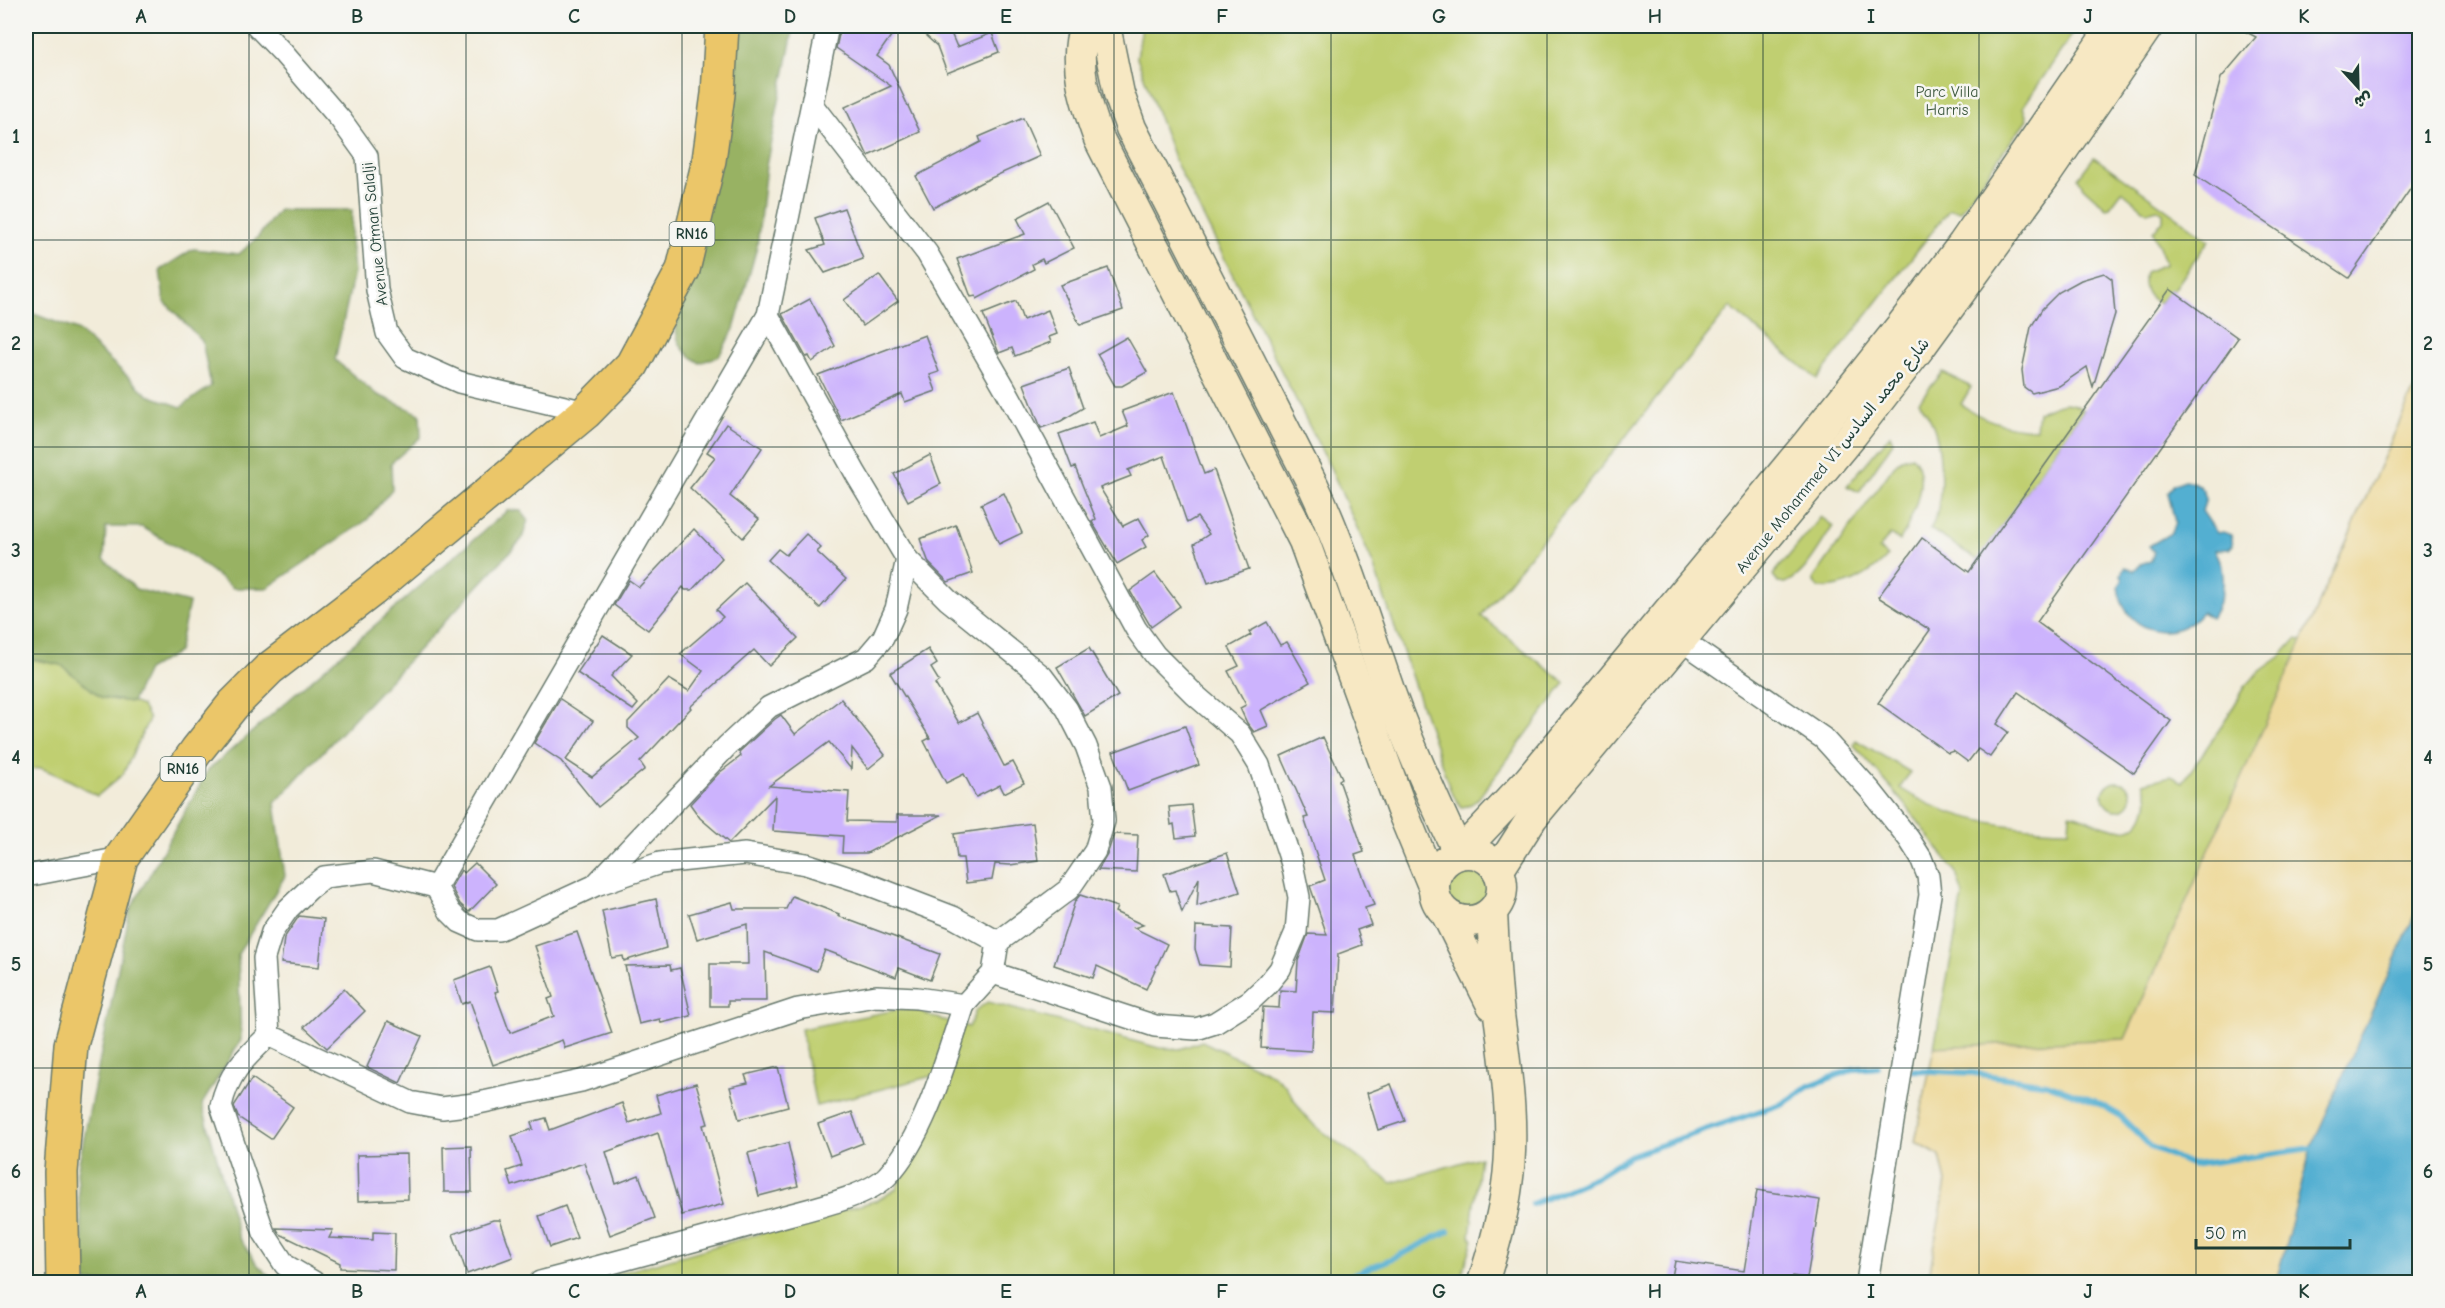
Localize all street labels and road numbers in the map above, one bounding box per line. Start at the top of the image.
street label: Avenue Otman Salalji [358,161,391,307]
road number: RN16 [670,222,714,246]
street label: Avenue Mohammed VI شارع محمد السادس [1732,335,1935,578]
road number: RN16 [160,757,206,781]

